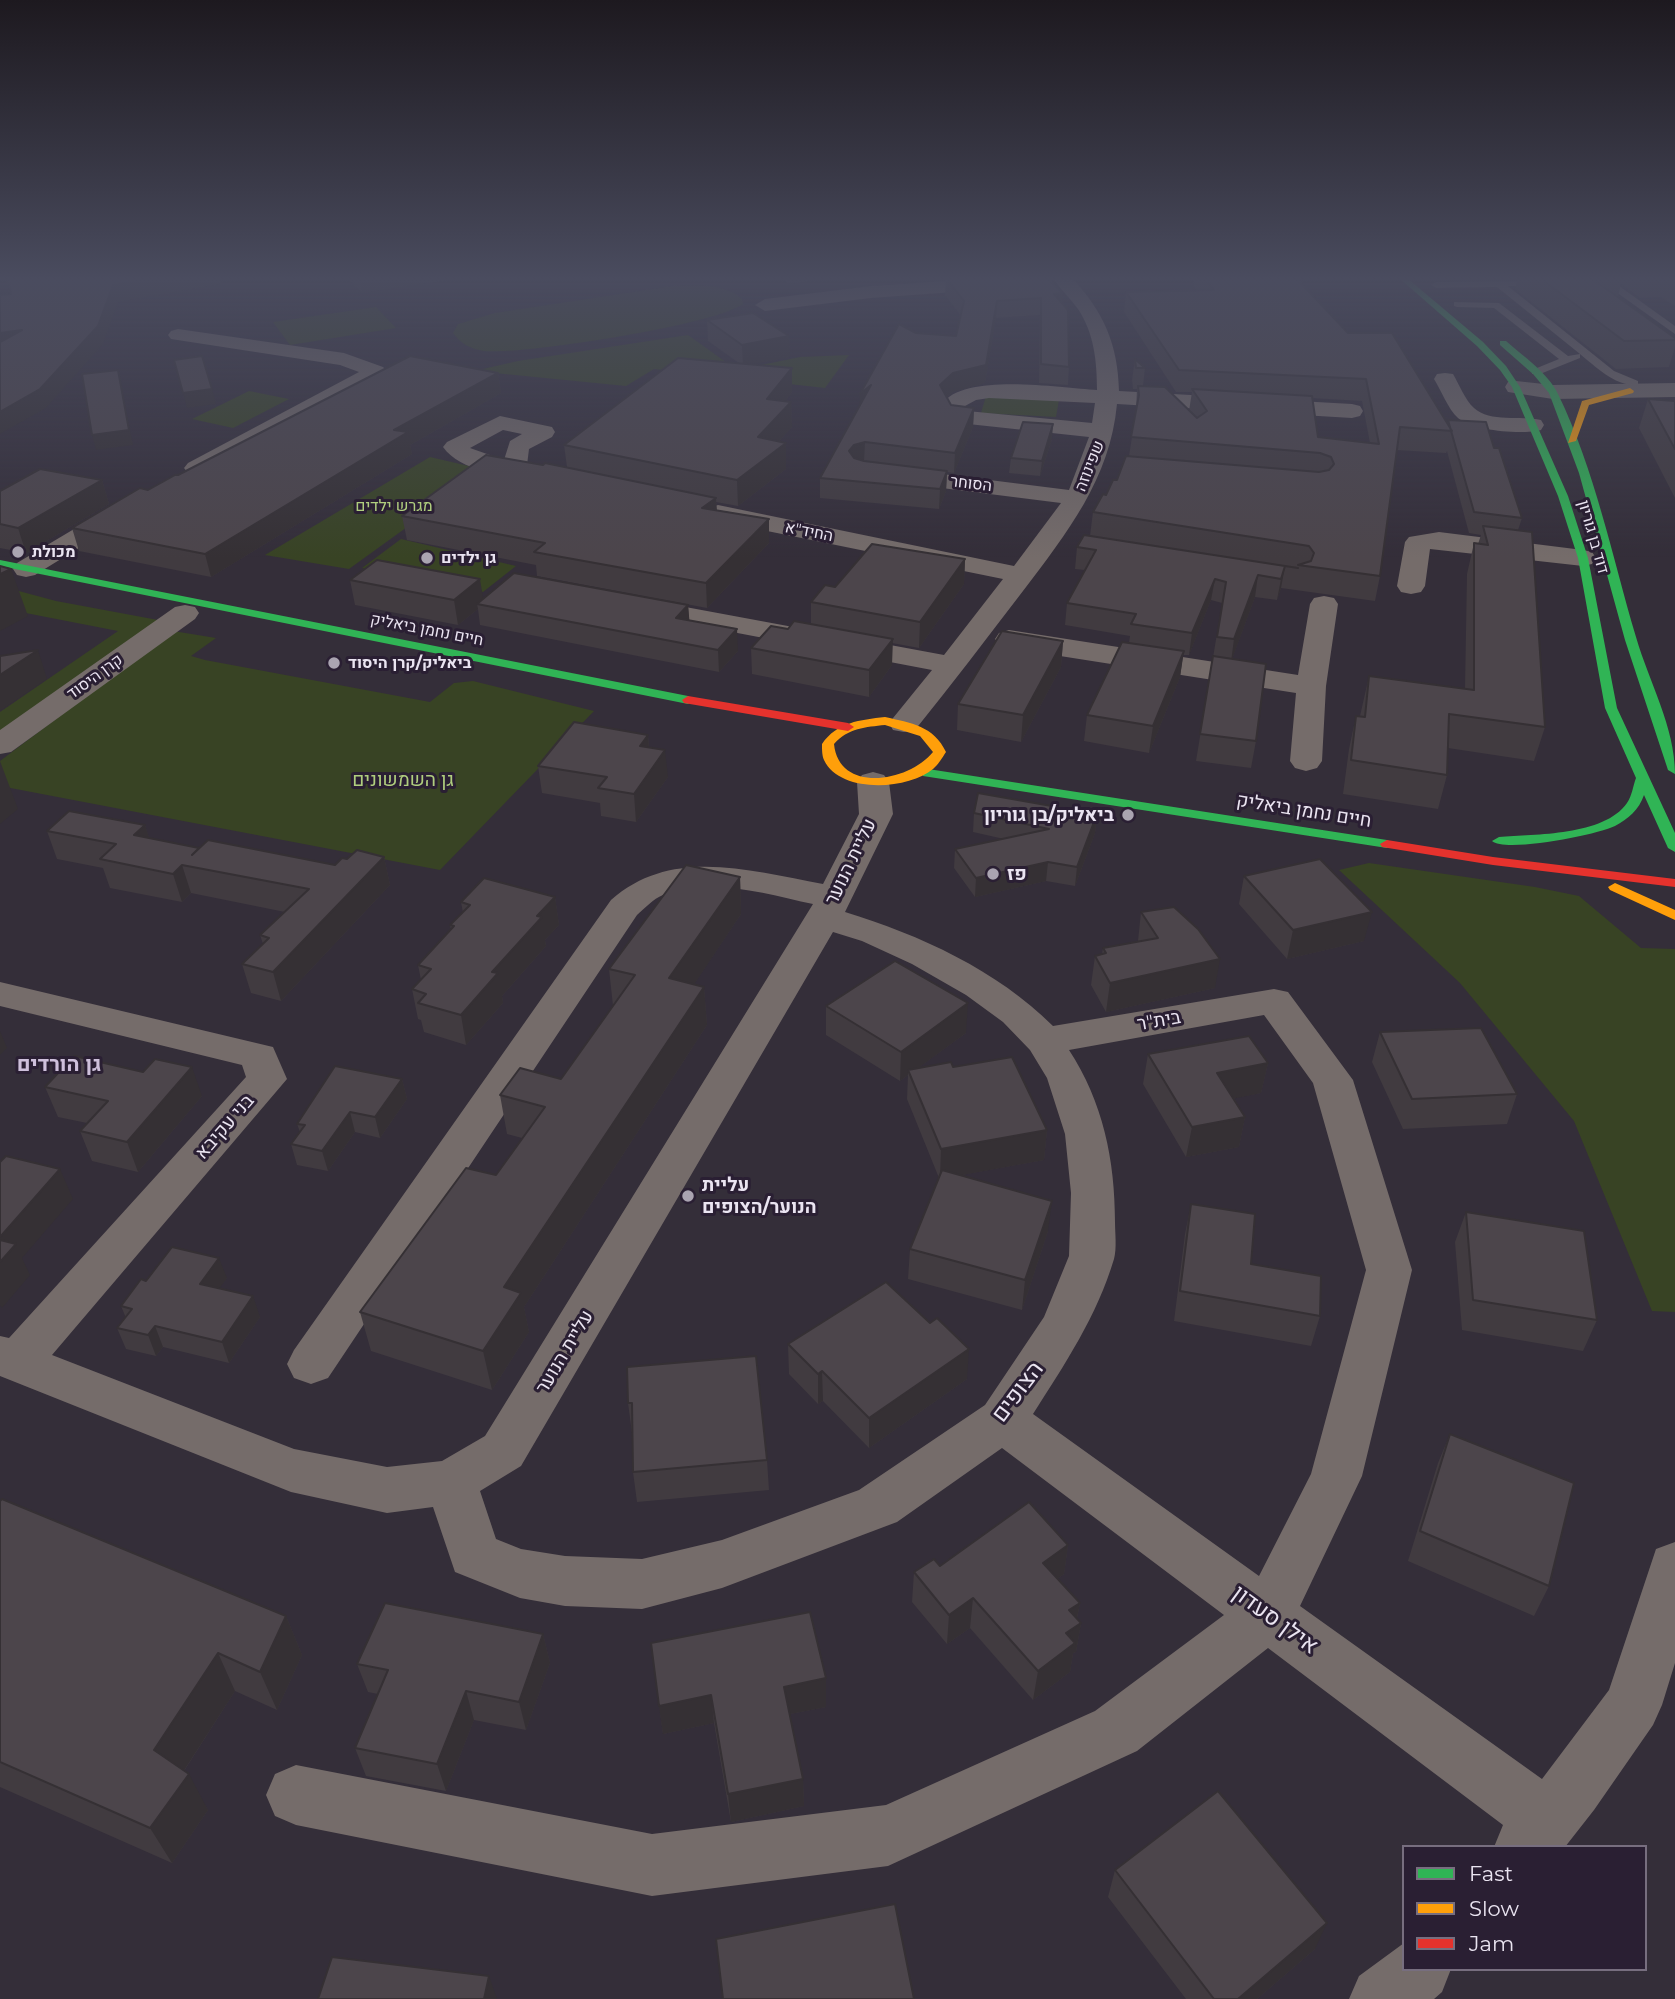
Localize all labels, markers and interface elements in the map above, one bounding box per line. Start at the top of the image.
street label: שפינוזה [1071,438,1109,494]
street label: הסוחר [949,472,993,496]
park label: מגרש ילדים [355,496,433,516]
street label: דוד בן גוריון [1573,498,1613,576]
street label: החיד"א [783,518,835,546]
place label: מכולת [32,542,75,562]
marker: מכולת [10,544,26,560]
place label: גן ילדים [441,548,497,568]
marker: גן ילדים [419,550,435,566]
street label: חיים נחמן ביאליק [369,610,485,650]
street label: קרן היסוד [63,650,127,704]
place label: ביאליק/קרן היסוד [348,653,471,673]
marker: ביאליק/קרן היסוד [326,655,342,671]
park label: גן השמשונים [352,769,454,791]
street label: חיים נחמן ביאליק [1235,789,1373,833]
place label: ביאליק/בן גוריון [984,804,1114,826]
marker: ביאליק/בן גוריון [1120,807,1136,823]
street label: עליית הנוער [820,815,882,909]
place label: פז [1007,863,1027,885]
marker: פז [985,866,1001,882]
street label: בית"ר [1135,1006,1183,1036]
district label: גן הורדים [17,1052,101,1078]
street label: בני עקיבא [191,1090,259,1164]
place label: עליית הנוער/הצופים [702,1174,817,1218]
marker: עליית הנוער/הצופים [680,1188,696,1204]
street label: עליית הנוער [531,1306,599,1398]
street label: הצופים [986,1356,1050,1428]
street label: אילן סעדון [1227,1580,1323,1660]
legend [1402,1845,1647,1971]
text: Fast [1469,1861,1513,1886]
text: Slow [1469,1896,1519,1921]
text: Jam [1469,1931,1514,1956]

